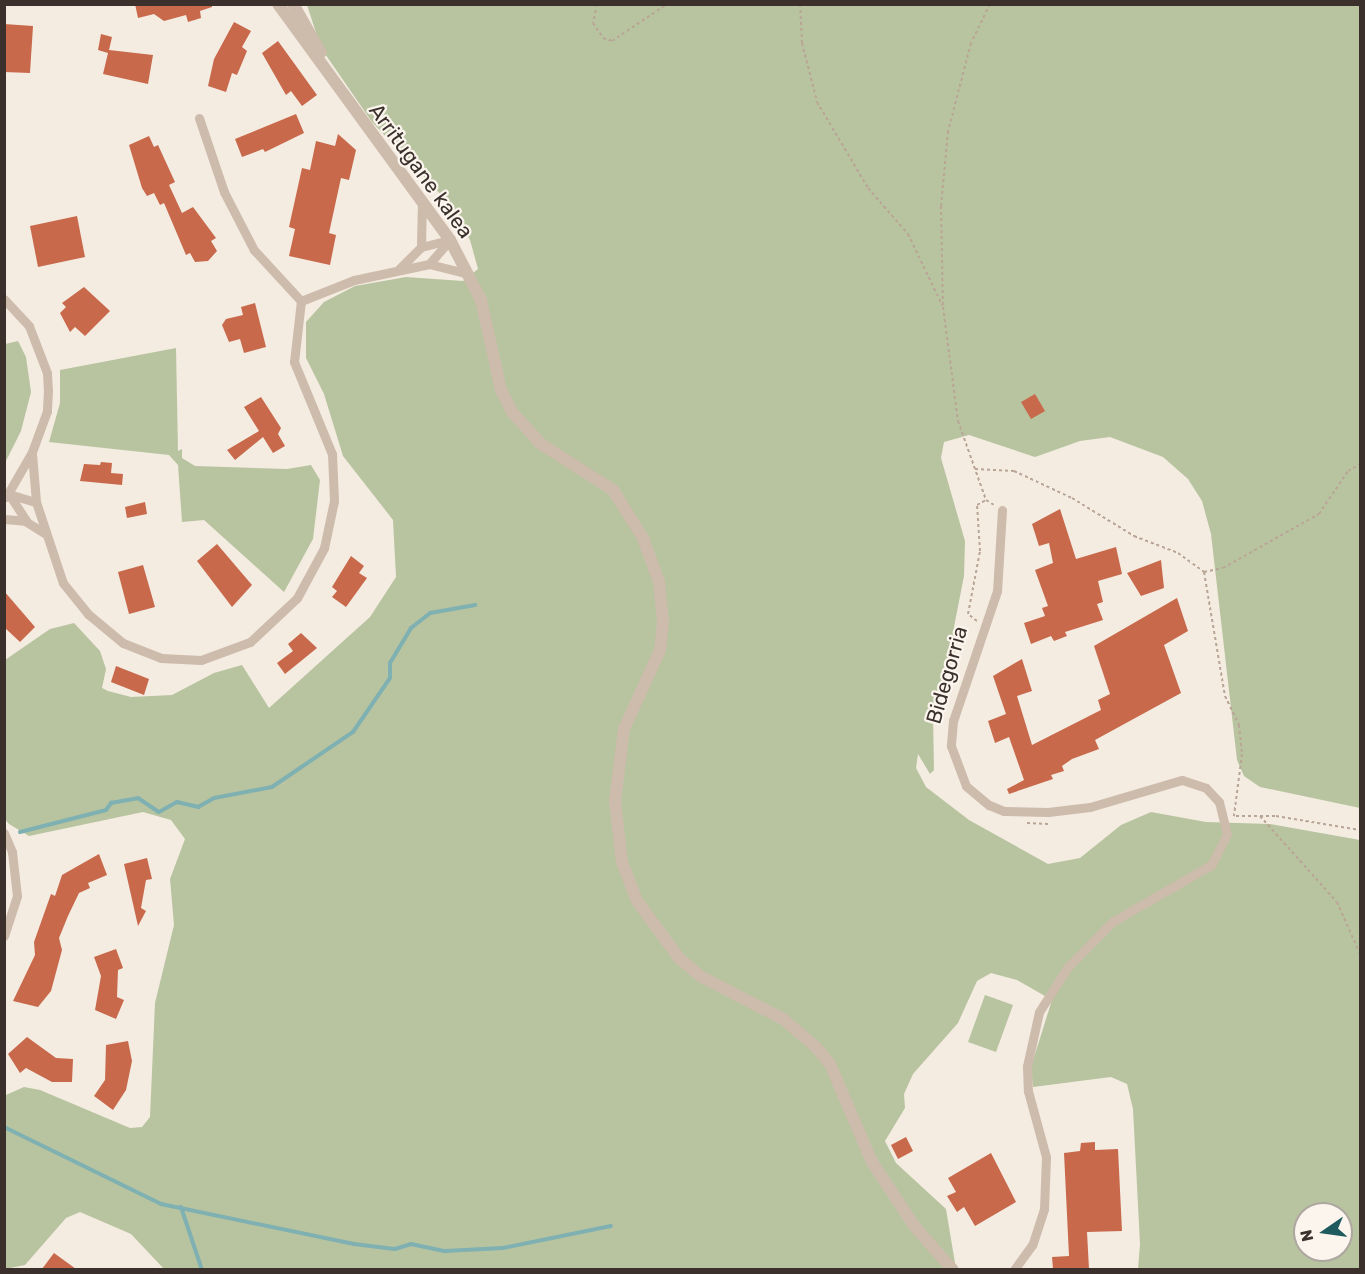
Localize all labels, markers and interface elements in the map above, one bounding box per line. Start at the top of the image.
street label: Arritugane kalea [364,99,478,243]
street label: Bidegorria [921,623,973,727]
north arrow [1293,1202,1353,1262]
text: N [1296,1228,1317,1243]

